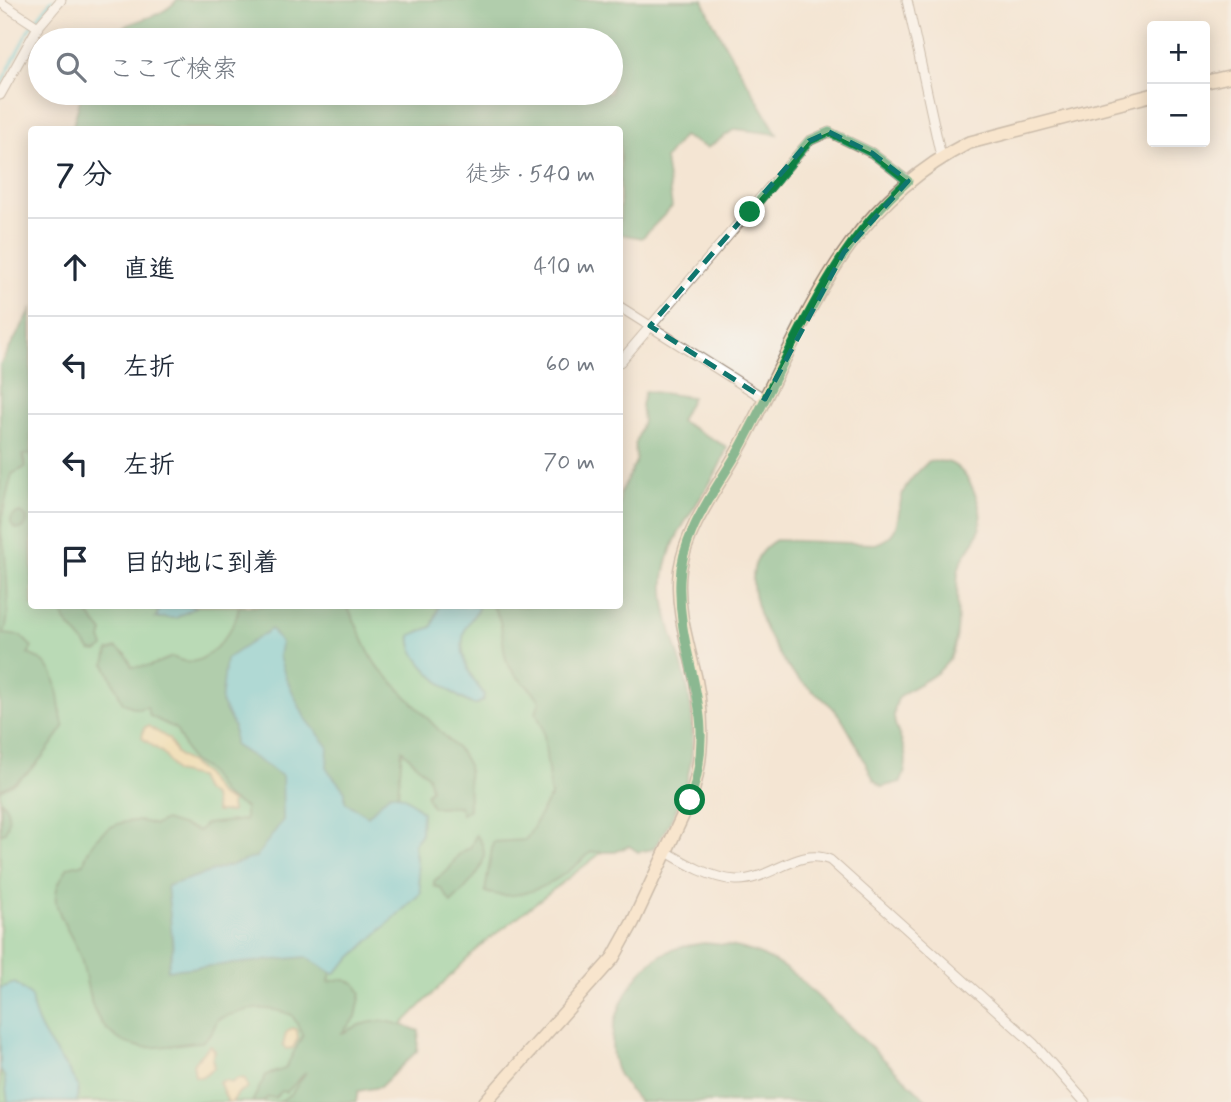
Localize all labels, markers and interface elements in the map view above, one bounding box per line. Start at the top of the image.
map controls [1147,21,1210,147]
button: + [1147,21,1210,84]
search box [28,28,623,105]
icon: search [52,48,90,86]
text: ここで検索 [108,53,238,87]
button: − [1147,84,1210,147]
text: 7 分 [56,156,112,195]
text: 徒歩 · 540 m [465,160,595,190]
route end [734,196,765,227]
icon: ahead [56,248,94,286]
text: 410 m [533,252,595,282]
text: 直進 [123,253,175,287]
icon: left [56,346,94,384]
text: 60 m [546,350,595,380]
text: 左折 [123,351,175,385]
icon: left [56,444,94,482]
text: 70 m [543,448,595,478]
text: 左折 [123,449,175,483]
icon: arrive [56,542,94,580]
text: 目的地に到着 [123,547,279,581]
route start [674,784,705,815]

